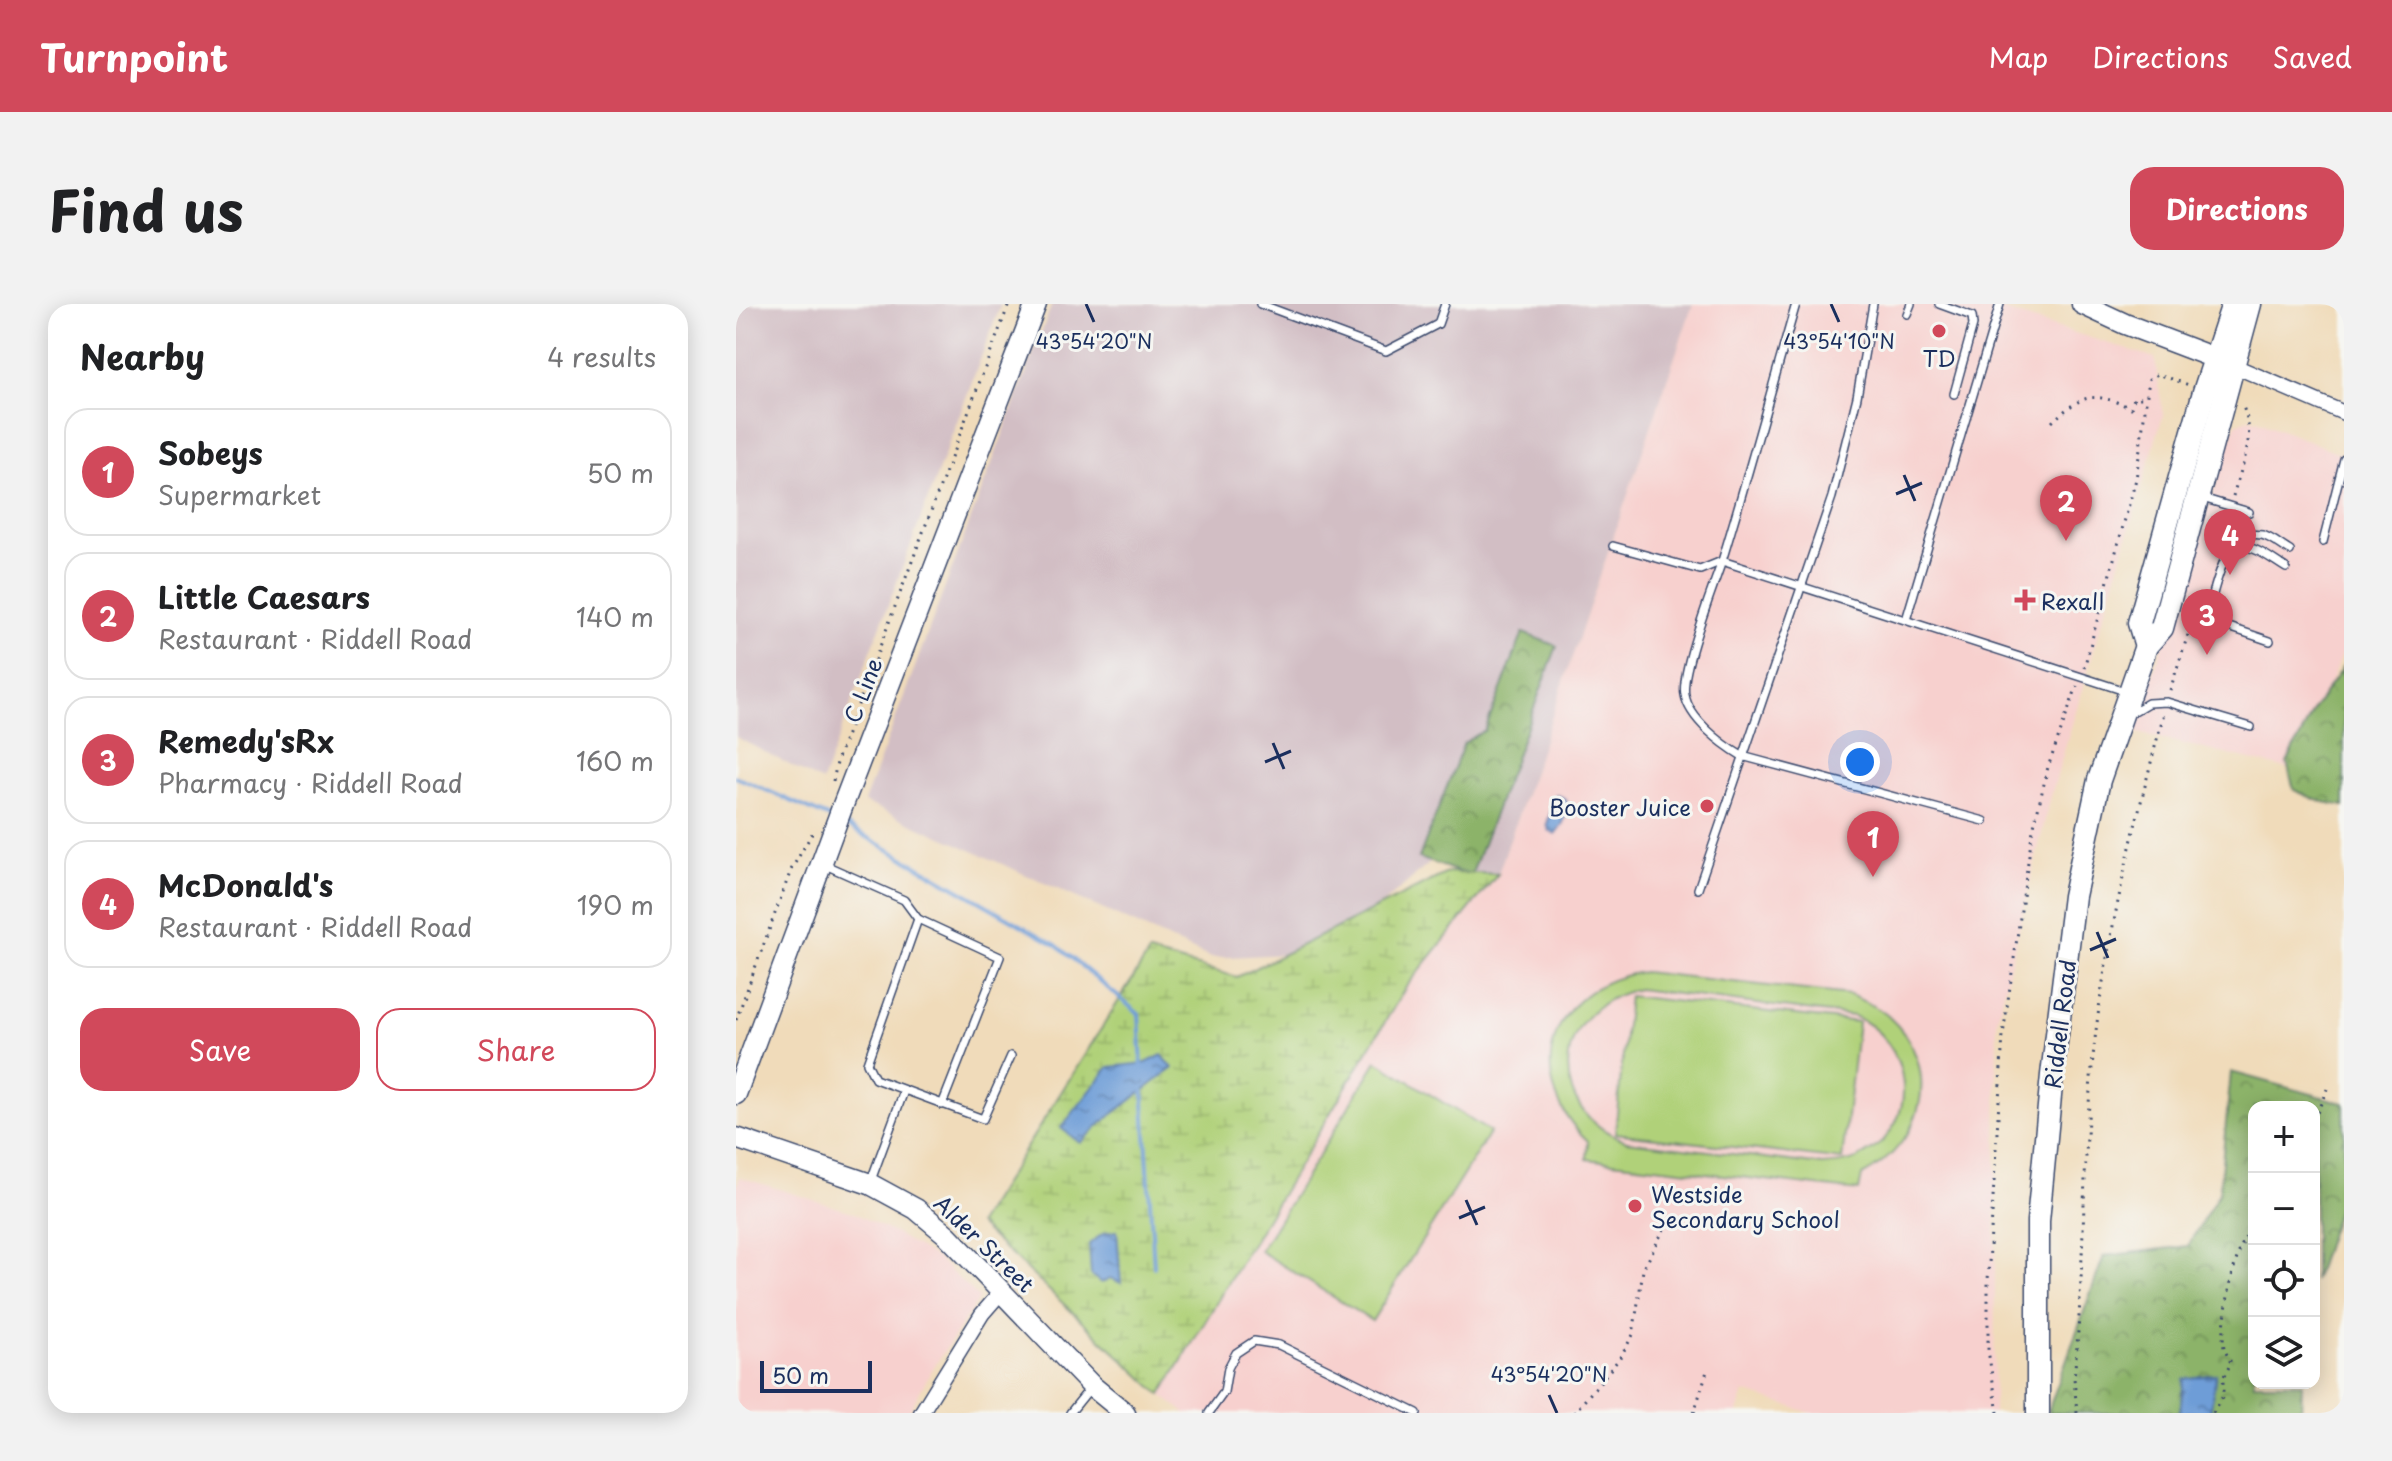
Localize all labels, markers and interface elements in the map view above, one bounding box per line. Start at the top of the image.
text: Turnpoint [40,28,228,85]
text: Map [1989,35,2048,78]
text: Directions [2092,35,2229,78]
text: Saved [2273,35,2352,78]
text: Find us [48,166,244,251]
button: Directions [2130,167,2344,250]
marker: TD [1930,322,1948,340]
text: 43°54'20"N [1036,326,1152,356]
text: 43°54'10"N [1783,326,1895,356]
text: Nearby [80,330,205,382]
text: 4 results [547,337,656,376]
place label: TD [1922,341,1956,374]
text: Sobeys [158,430,263,475]
text: 1 [102,453,114,492]
text: 50 m [587,453,654,492]
text: Supermarket [158,475,321,514]
pin: 2 [2040,475,2092,541]
pin: 4 [2204,509,2256,575]
text: Little Caesars [158,574,370,619]
place label: Rexall [2041,584,2104,617]
pin: 3 [2181,589,2233,655]
marker: Rexall [2016,591,2034,609]
text: 2 [99,597,117,636]
text: 140 m [576,597,654,636]
text: Restaurant · Riddell Road [158,619,472,658]
street label: C Line [835,653,889,727]
text: Remedy'sRx [158,718,334,763]
text: 3 [99,741,117,780]
text: 160 m [576,741,654,780]
your location [1840,742,1880,782]
text: Pharmacy · Riddell Road [158,763,463,802]
place label: Booster Juice [1549,790,1691,823]
marker: Booster Juice [1698,797,1716,815]
pin: 1 [1847,811,1899,877]
text: McDonald's [158,862,333,907]
text: 4 [99,885,117,924]
text: 190 m [577,885,654,924]
text: Restaurant · Riddell Road [158,907,472,946]
street label: Riddell Road [2035,957,2083,1091]
button: Save [80,1008,360,1091]
button: Share [376,1008,656,1091]
map controls [2248,1101,2320,1389]
button: + [2248,1101,2320,1173]
button: − [2248,1173,2320,1245]
place label: Westside Secondary School [1651,1177,1840,1235]
street label: Alder Street [927,1187,1043,1299]
marker: Westside Secondary School [1626,1197,1644,1215]
button: locate [2248,1245,2320,1317]
button: layers [2248,1317,2320,1389]
scale bar [760,1357,872,1393]
text: 50 m [772,1358,829,1391]
text: 43°54'20"N [1491,1359,1607,1389]

